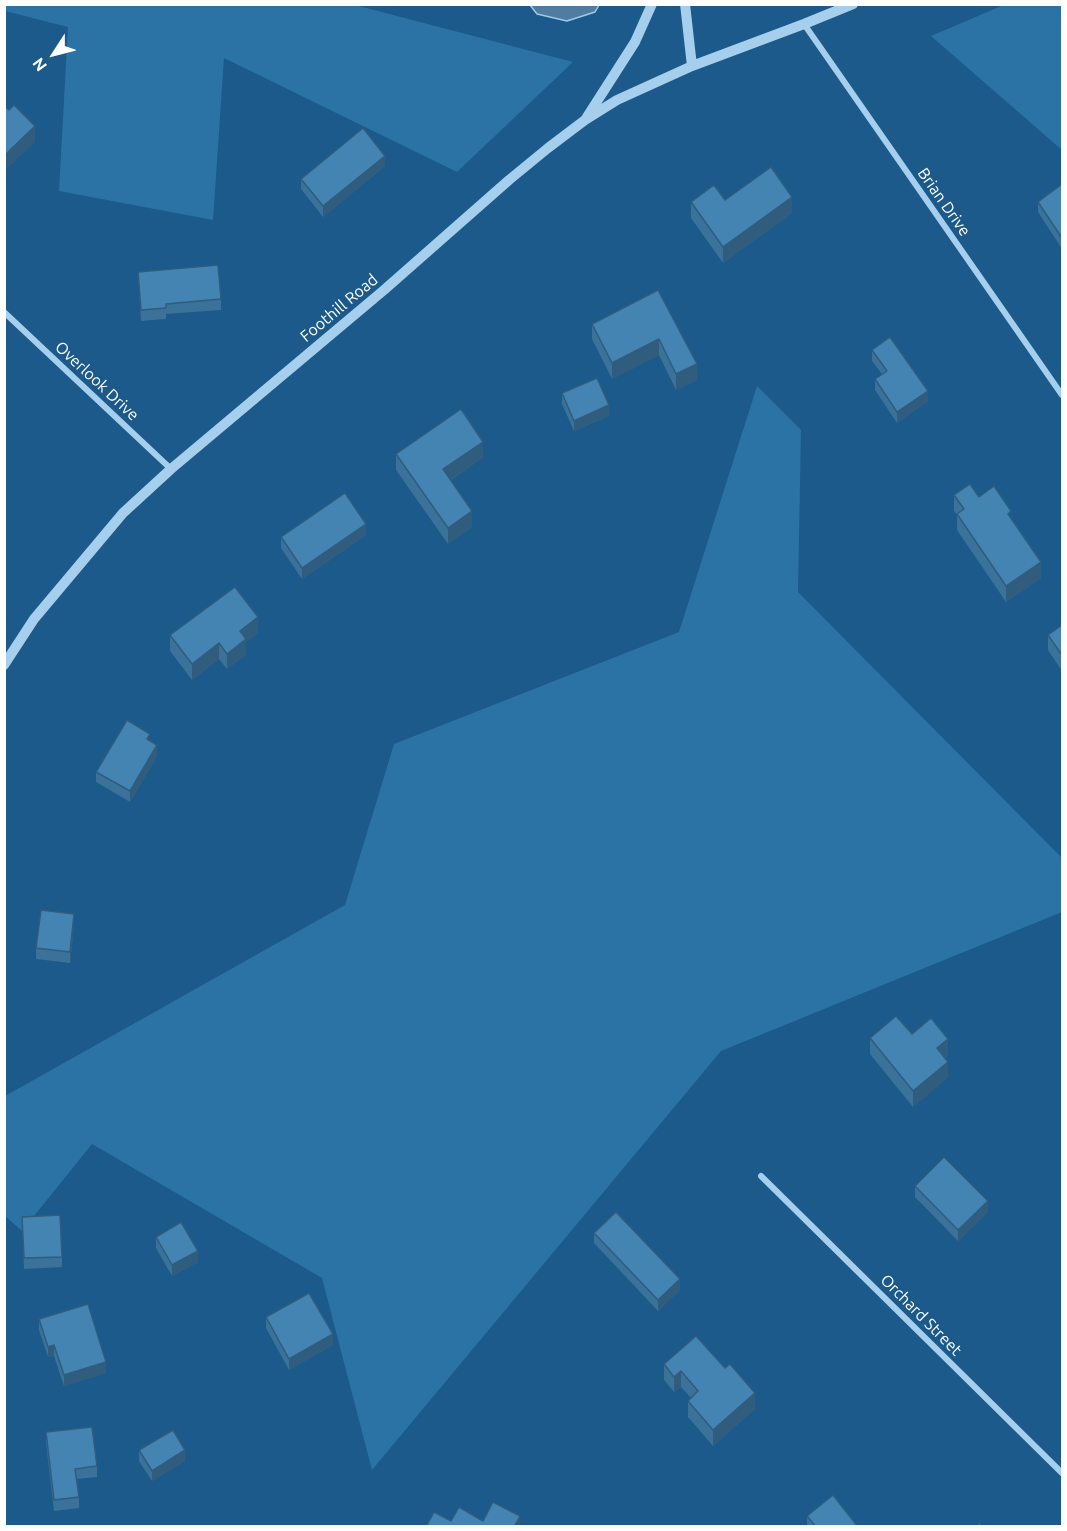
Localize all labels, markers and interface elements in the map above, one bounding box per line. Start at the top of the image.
north arrow [24,24,84,84]
text: N [29,54,50,75]
street label: Brian Drive [913,164,975,240]
street label: Foothill Road [296,270,382,346]
street label: Overlook Drive [51,337,143,425]
street label: Orchard Street [876,1270,966,1360]

